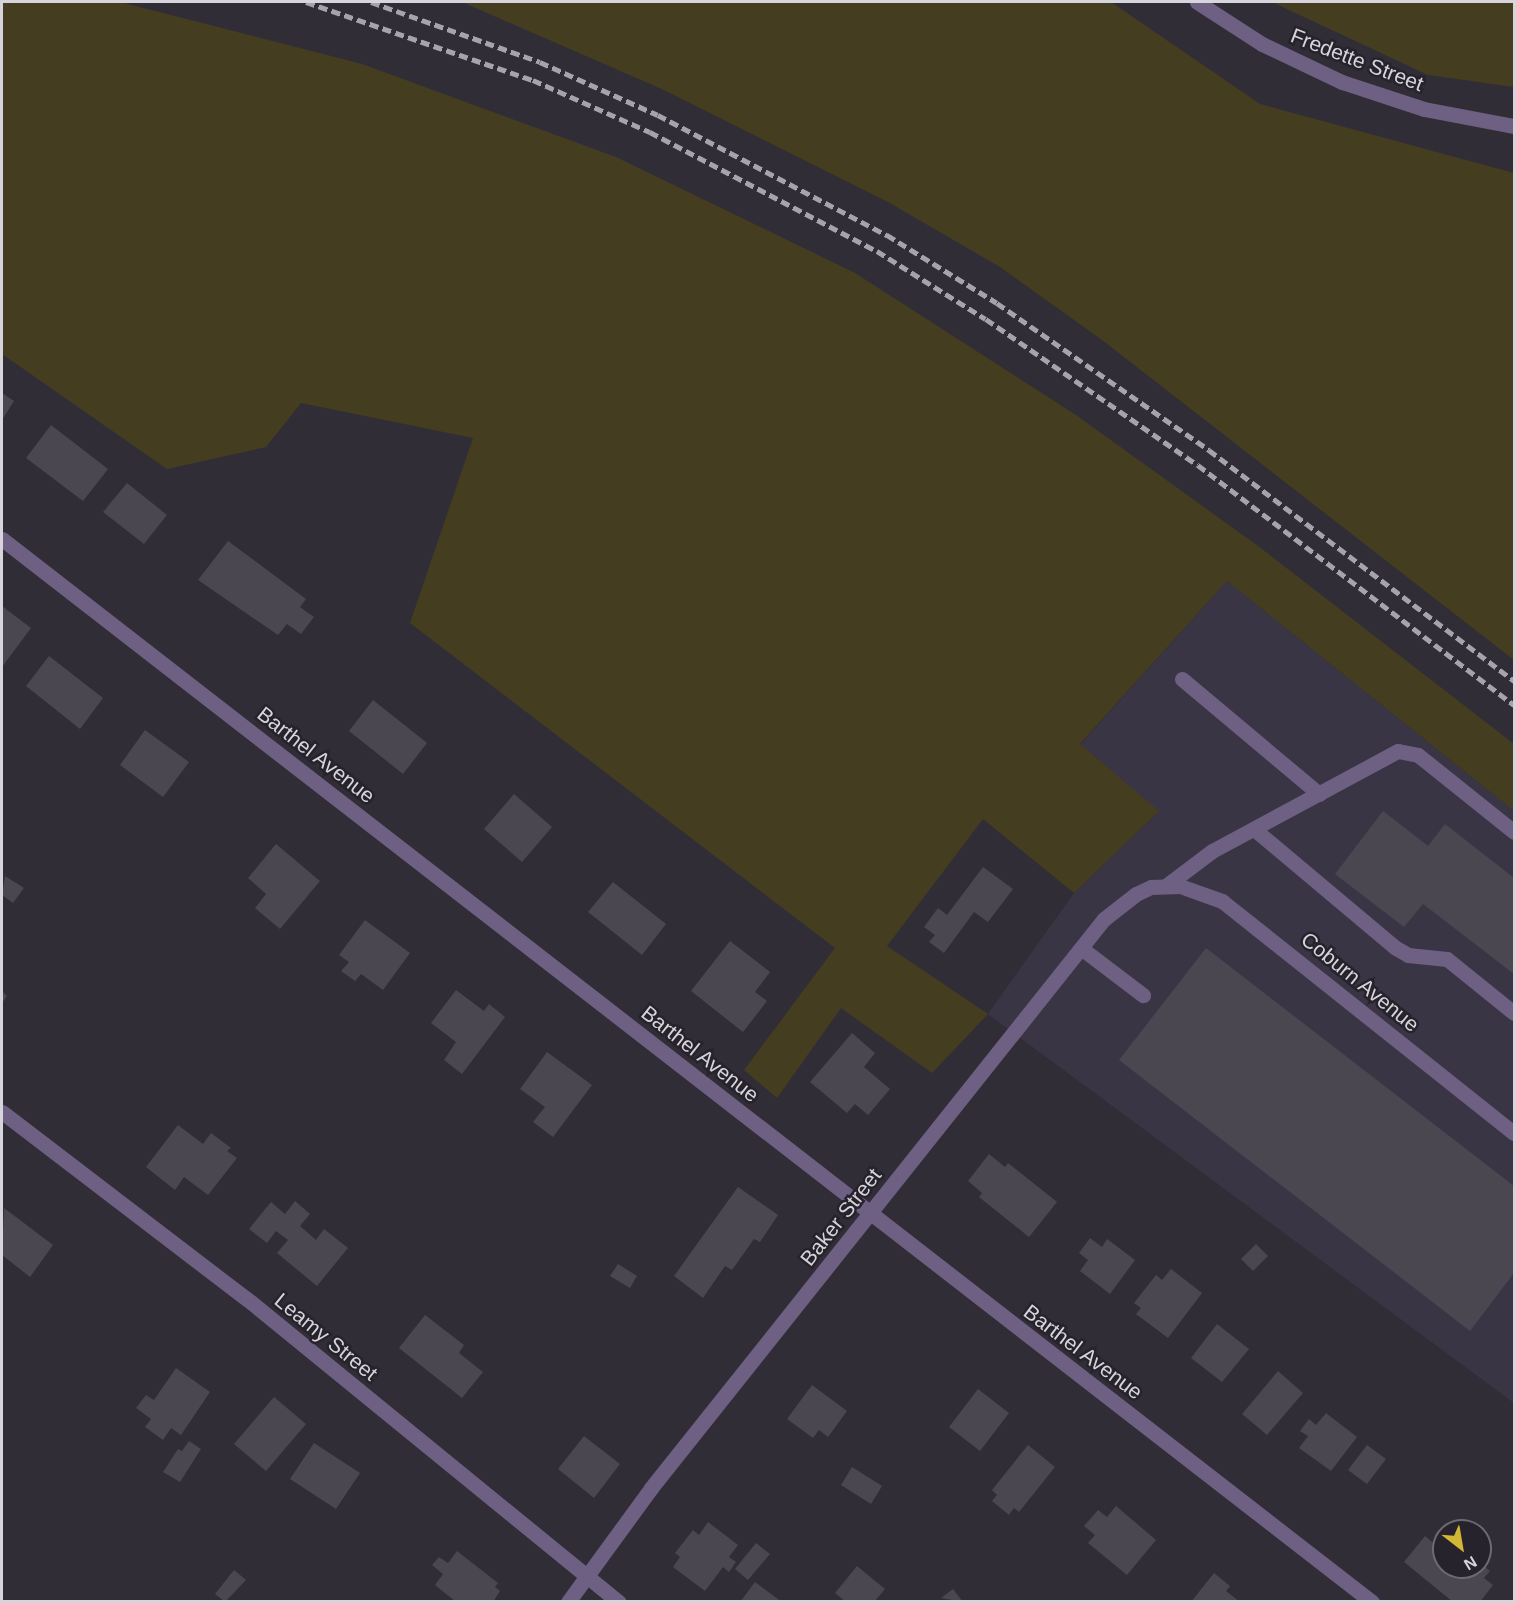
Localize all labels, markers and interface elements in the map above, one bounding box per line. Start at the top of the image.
street label: Fredette Street [1287,23,1427,97]
street label: Barthel Avenue [252,701,380,809]
street label: Coburn Avenue [1296,926,1424,1038]
street label: Barthel Avenue [636,1000,764,1108]
street label: Baker Street [795,1163,887,1271]
street label: Leamy Street [270,1288,382,1386]
street label: Barthel Avenue [1018,1299,1148,1405]
north arrow [1432,1519,1492,1579]
text: N [1461,1553,1480,1573]

